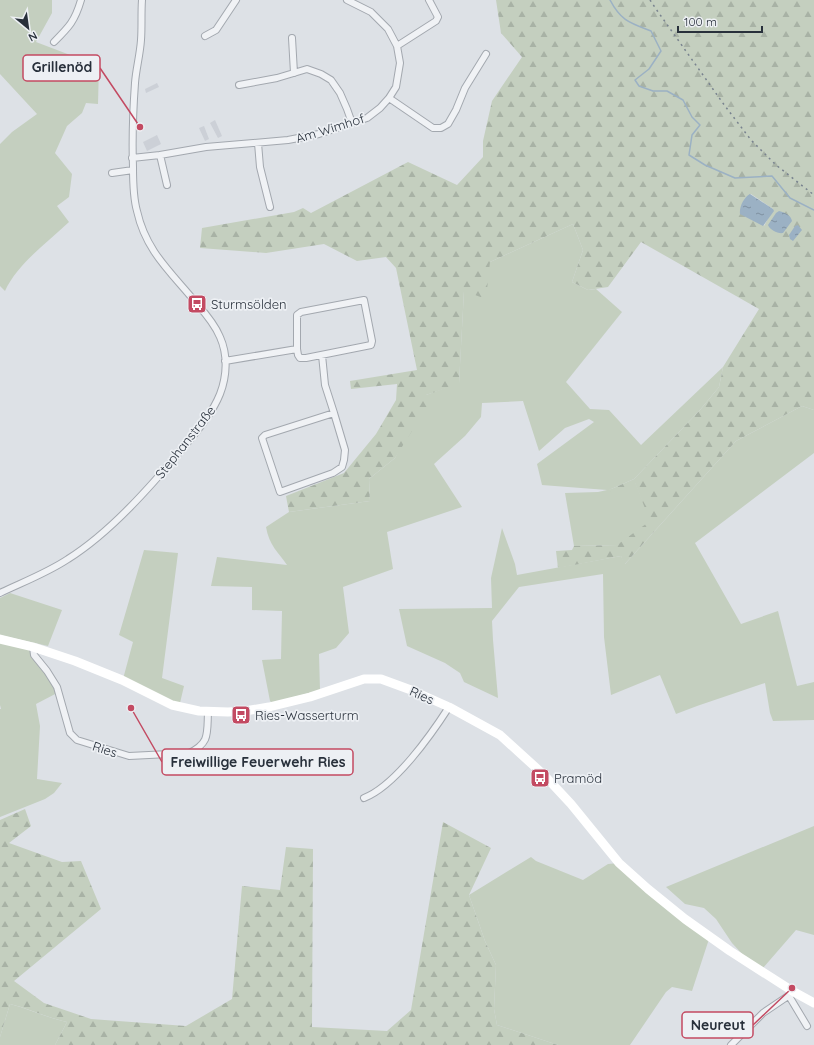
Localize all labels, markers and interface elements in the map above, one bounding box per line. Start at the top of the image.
north arrow [8,8,48,48]
scale bar [678,8,762,34]
text: 100 m [684,14,717,29]
text: N [26,29,40,45]
callout: Grillenöd [23,55,100,81]
text: Grillenöd [32,58,92,76]
street label: Am Wimhof [294,110,367,146]
bus stop icon: Sturmsölden [186,293,208,315]
place label: Sturmsölden [211,296,287,312]
street label: Stephanstraße [152,402,218,482]
street label: Ries [407,683,437,707]
bus stop icon: Ries-Wasserturm [230,704,252,726]
place label: Ries-Wasserturm [255,707,359,723]
street label: Ries [91,738,119,760]
callout: Freiwillige Feuerwehr Ries [162,749,353,775]
text: Freiwillige Feuerwehr Ries [170,753,346,771]
bus stop icon: Pramöd [529,767,551,789]
place label: Pramöd [554,770,602,786]
callout: Neureut [682,1012,753,1038]
text: Neureut [691,1016,746,1034]

